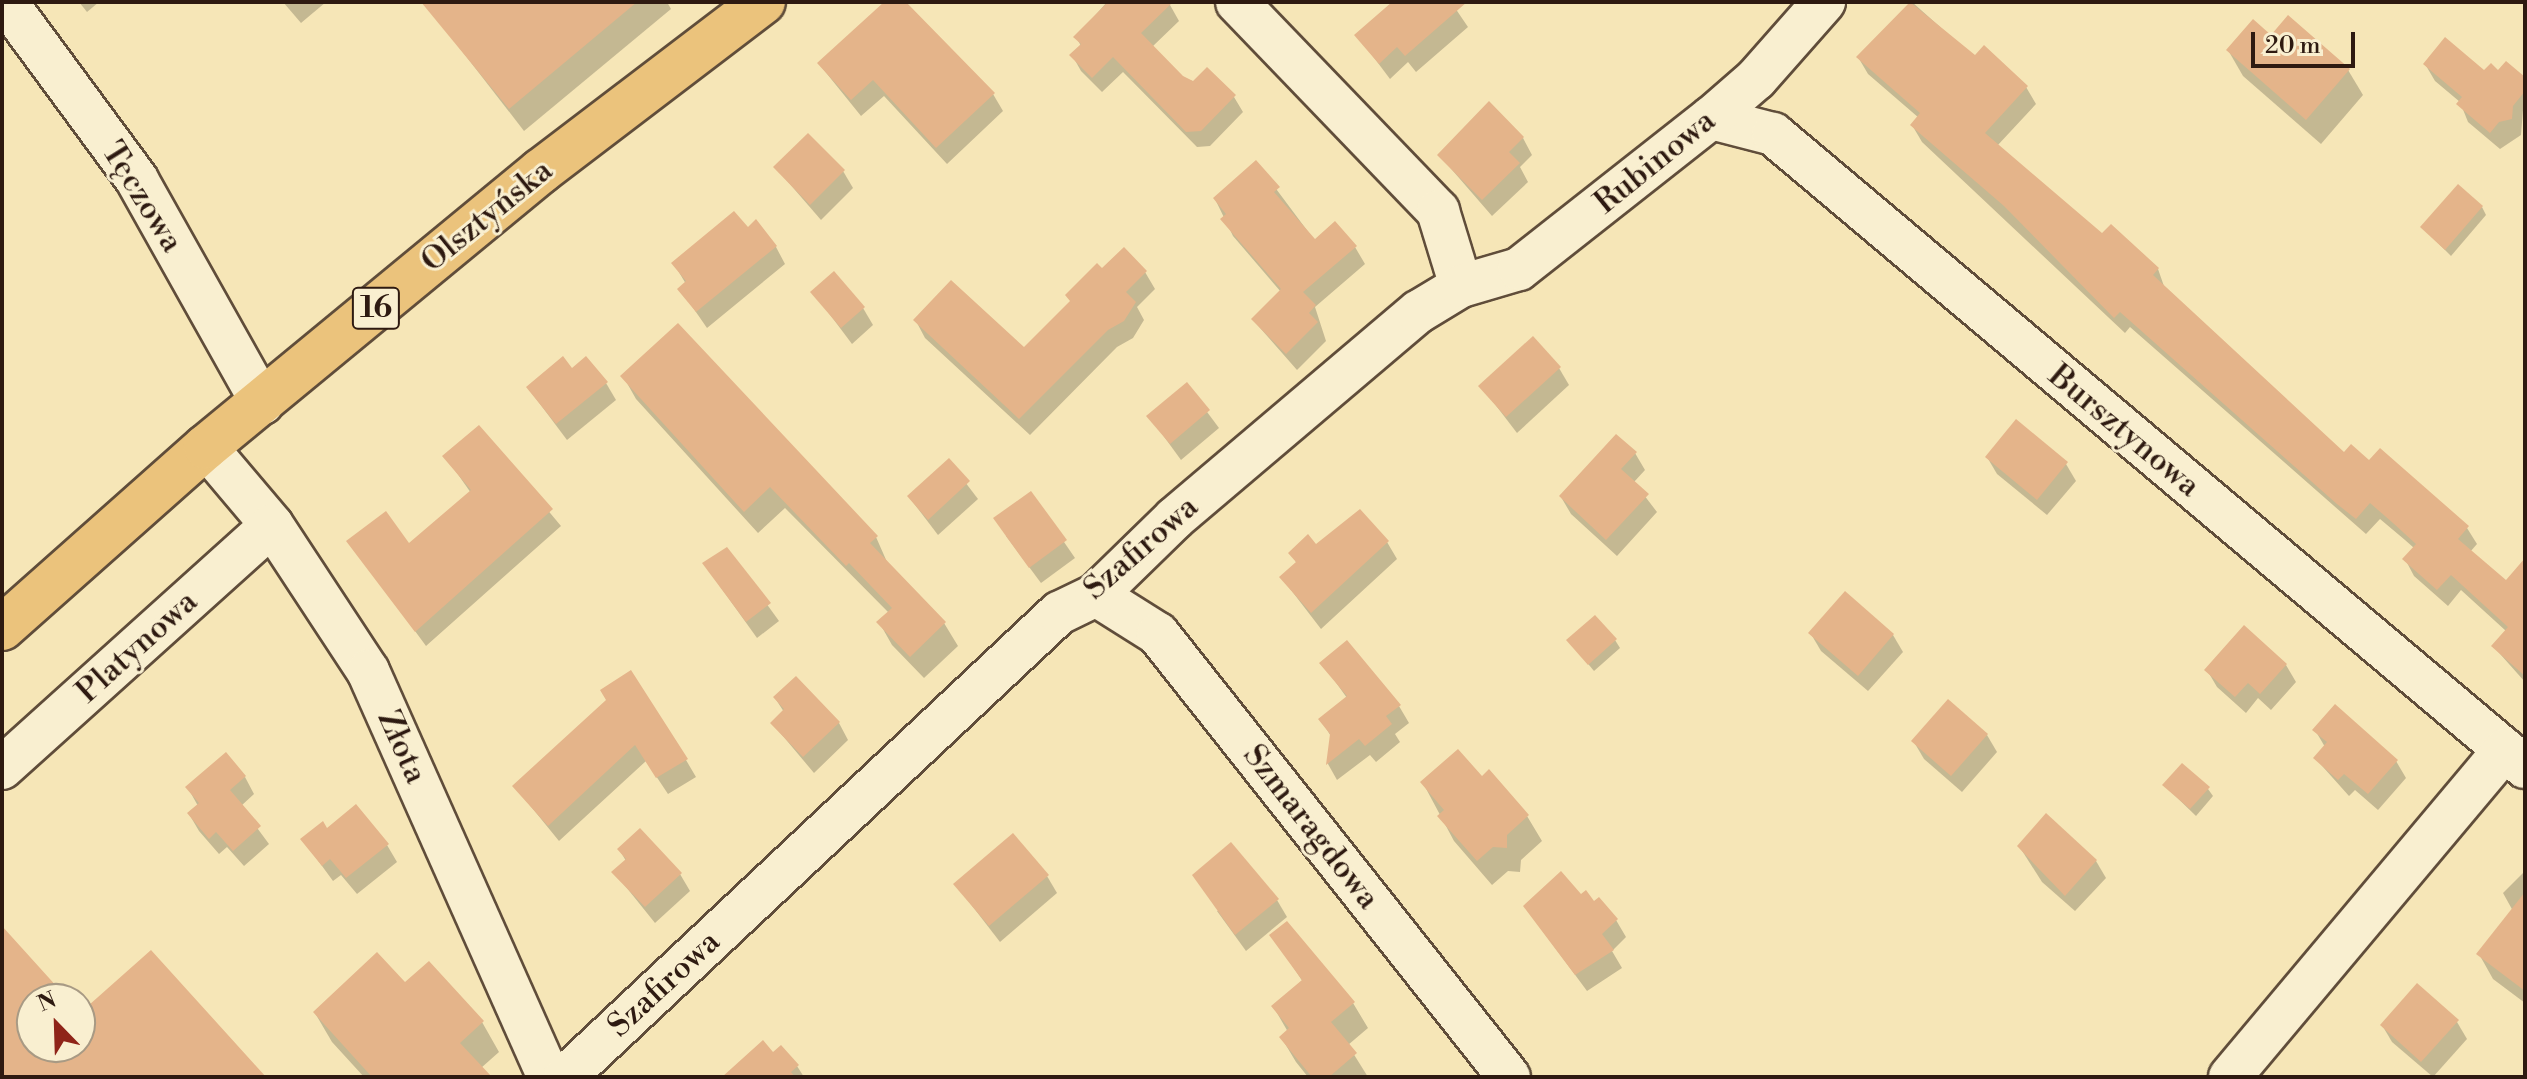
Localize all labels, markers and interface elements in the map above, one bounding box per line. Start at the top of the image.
scale bar [2255,16,2359,66]
text: 20 m [2265,31,2321,61]
street label: Rubinowa [1587,102,1723,222]
street label: Tęczowa [93,135,191,259]
street label: Olsztyńska [414,151,560,281]
road number: 16 [350,282,402,334]
street label: Bursztynowa [2041,357,2207,505]
street label: Szafirowa [1076,488,1206,608]
street label: Platynowa [69,583,205,711]
street label: Złota [369,704,435,790]
street label: Szmaragdowa [1235,737,1387,917]
street label: Szafirowa [600,923,728,1045]
north arrow [16,983,96,1063]
text: N [34,986,60,1018]

